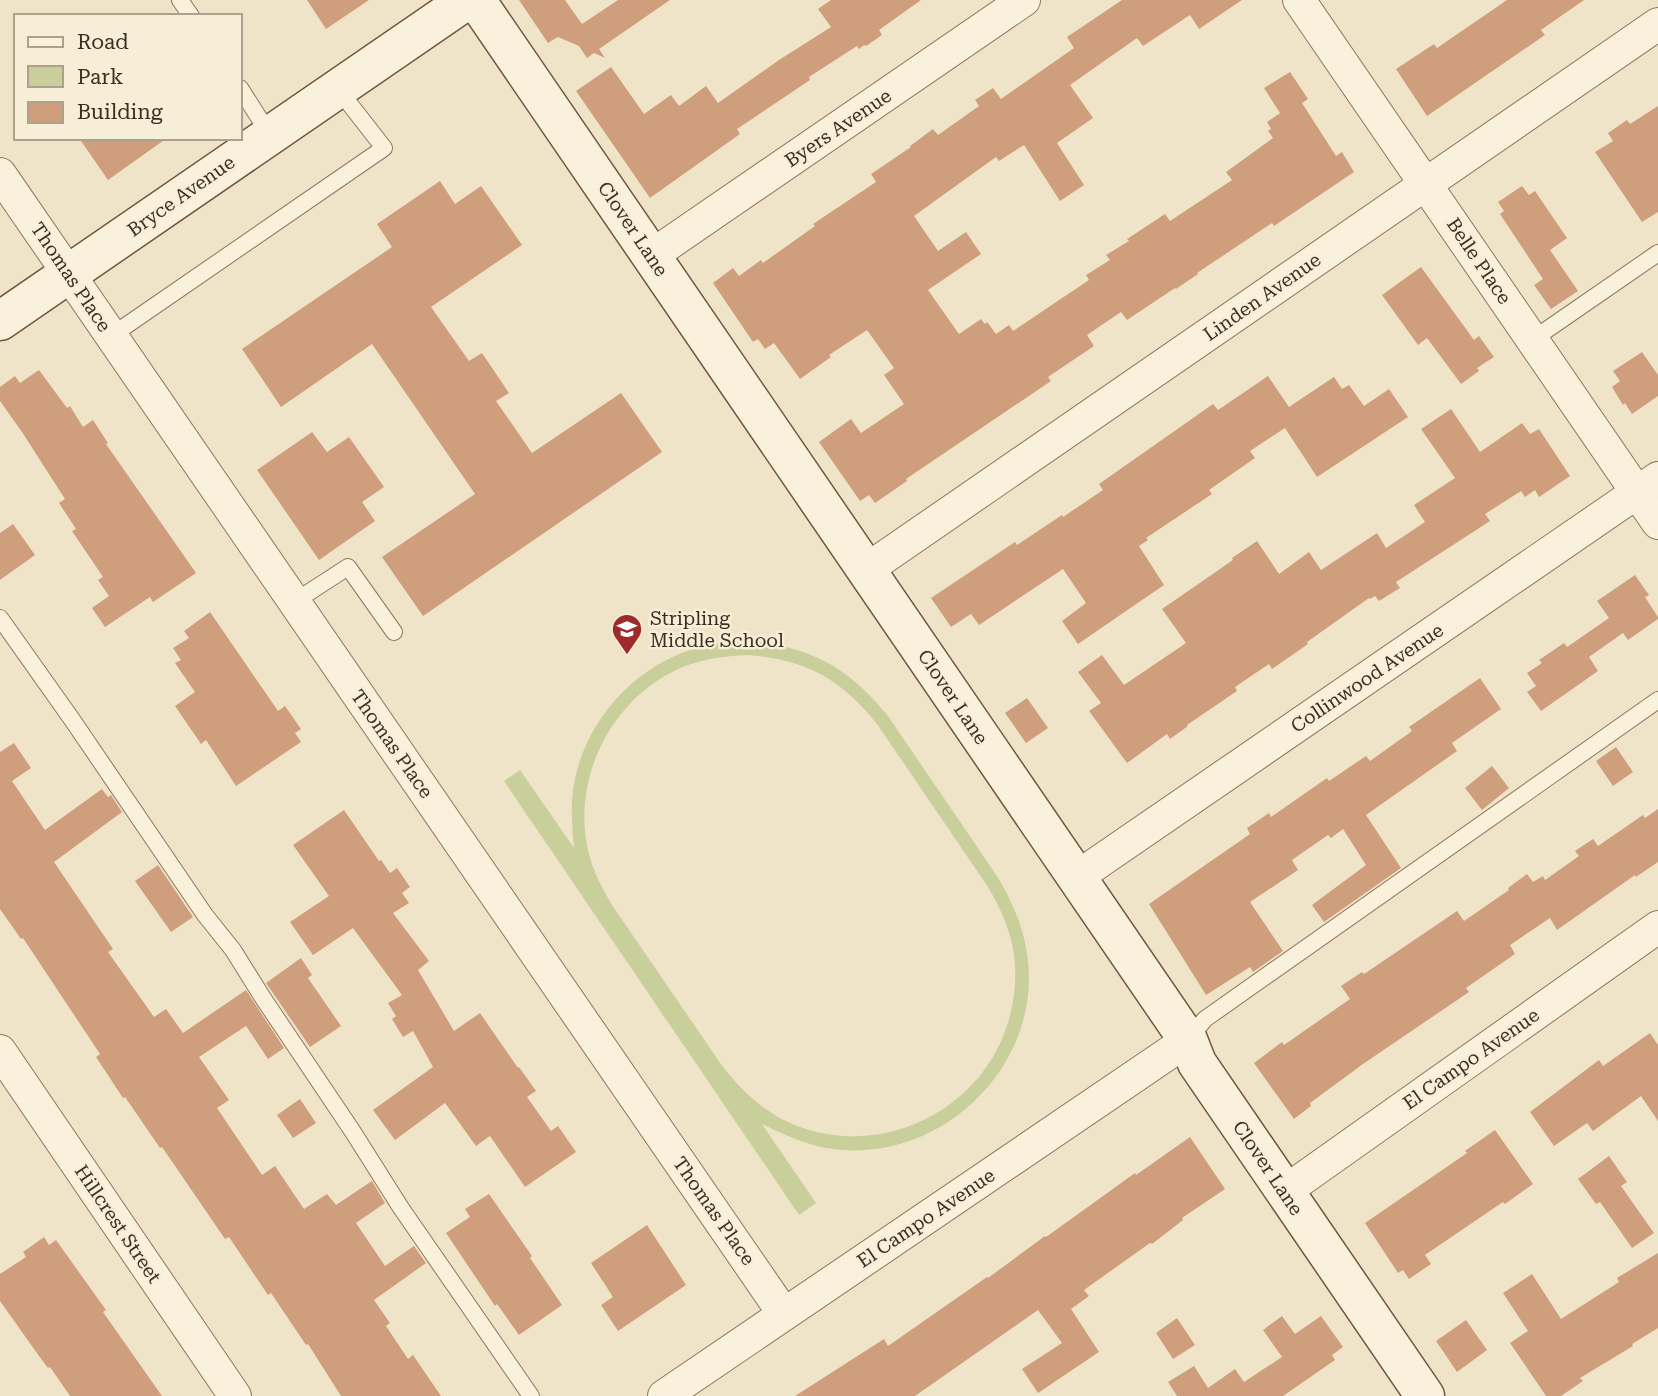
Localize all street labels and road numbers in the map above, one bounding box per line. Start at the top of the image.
street label: Byers Avenue [780,84,896,172]
street label: Bryce Avenue [123,151,239,241]
street label: Clover Lane [593,177,673,281]
street label: Belle Place [1442,213,1516,309]
street label: Thomas Place [26,218,116,336]
street label: Linden Avenue [1199,248,1325,346]
street label: Collinwood Avenue [1286,618,1448,738]
street label: Clover Lane [913,645,993,749]
street label: Thomas Place [346,685,438,803]
street label: El Campo Avenue [1398,1003,1544,1115]
street label: Clover Lane [1228,1116,1308,1220]
street label: Thomas Place [668,1152,760,1270]
street label: Hillcrest Street [70,1160,166,1288]
street label: El Campo Avenue [853,1163,999,1273]

